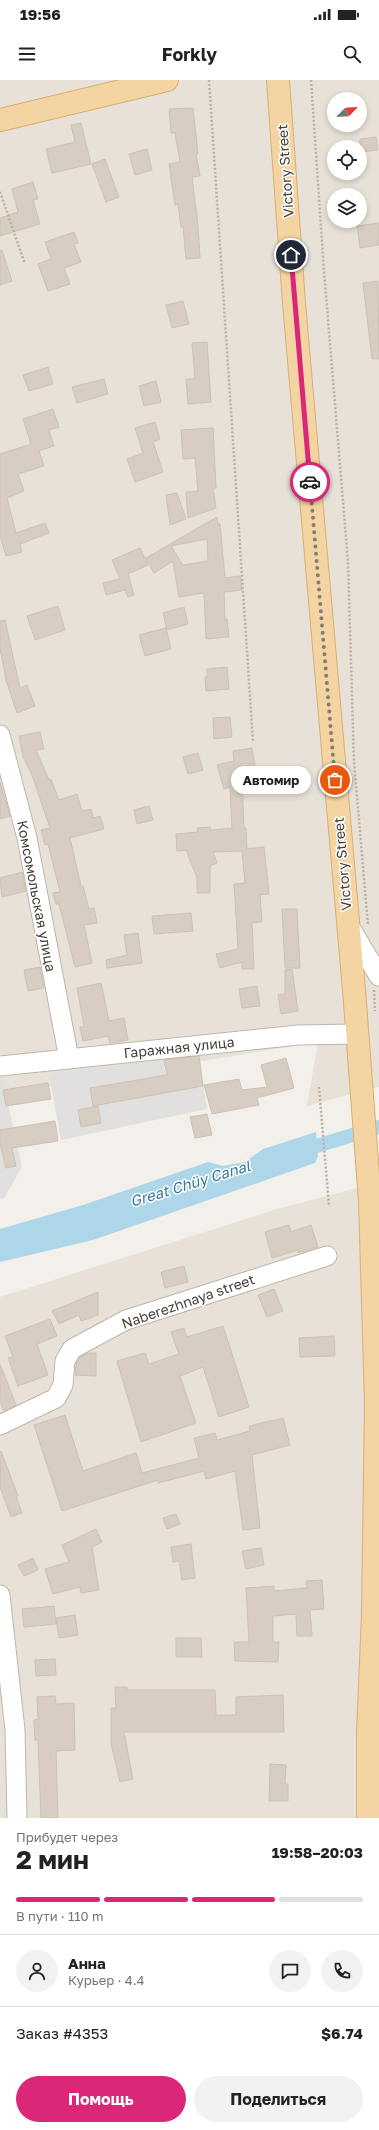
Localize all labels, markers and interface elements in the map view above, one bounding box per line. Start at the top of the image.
text: 19:56 [20,5,61,23]
icon: menu [16,43,38,65]
text: Forkly [162,43,217,65]
icon: search [341,43,363,65]
north arrow [327,92,367,132]
map controls [327,92,367,228]
street label: Victory Street [273,124,297,218]
button: locate [327,140,367,180]
button: layers [327,188,367,228]
pin [274,238,308,272]
icon: home [280,244,302,266]
courier [290,462,330,502]
icon: car [299,471,321,493]
pin [318,763,352,797]
callout: Автомир [231,766,311,794]
icon: bag [324,769,346,791]
text: Автомир [243,772,299,788]
street label: Victory Street [329,817,355,911]
street label: Комсомольская улица [14,819,60,973]
street label: Гаражная улица [123,1033,235,1061]
water label: Great Chüy Canal [128,1156,254,1211]
street label: Naberezhnaya street [119,1270,257,1332]
text: Прибудет через [16,1829,118,1845]
text: 19:58–20:03 [272,1843,363,1861]
text: 2 мин [16,1844,89,1875]
text: В пути · 110 m [16,1908,103,1924]
button: person [16,1950,58,1992]
button: chat [269,1950,311,1992]
button: phone [321,1950,363,1992]
text: Анна [68,1954,106,1972]
text: Курьер · 4.4 [68,1972,145,1988]
text: Заказ #4353 [16,2024,108,2042]
text: $6.74 [321,2024,363,2042]
button: Помощь [16,2076,186,2122]
button: Поделиться [194,2076,363,2122]

